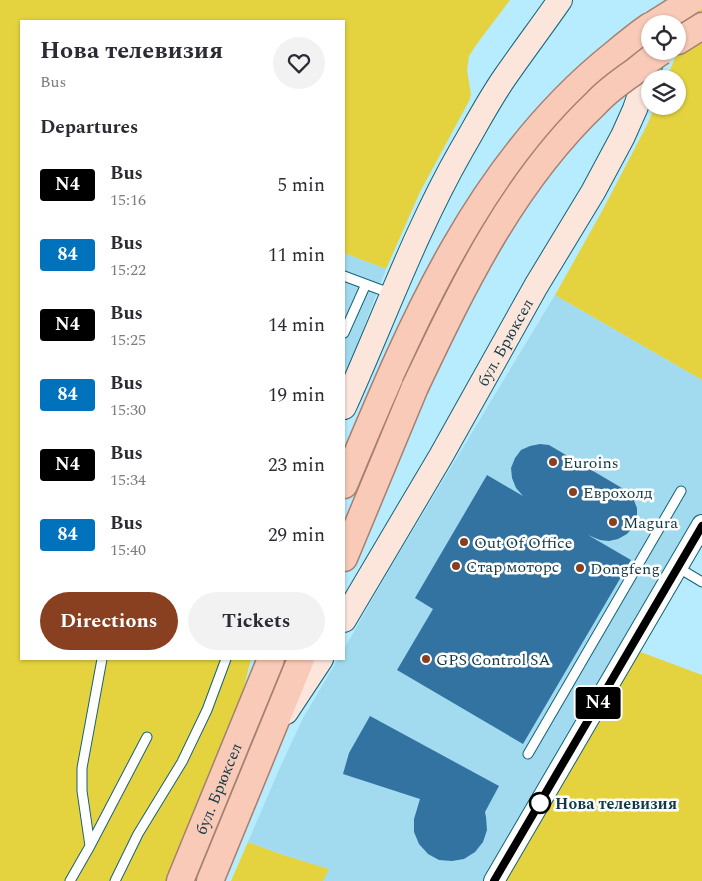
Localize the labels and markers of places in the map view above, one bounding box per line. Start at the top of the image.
place label: Euroins [563,451,619,475]
marker: Euroins [547,456,559,468]
place label: Еврохолд [583,481,653,505]
marker: Еврохолд [567,486,579,498]
place label: Magura [623,511,678,535]
marker: Magura [607,516,619,528]
place label: Out Of Office [474,531,573,555]
marker: Out Of Office [458,536,470,548]
place label: Стар моторс [466,555,559,579]
place label: Dongfeng [590,557,660,581]
marker: Стар моторс [450,560,462,572]
marker: Dongfeng [574,562,586,574]
place label: GPS Control SA [436,648,550,672]
marker: GPS Control SA [420,653,432,665]
marker: Нова телевизия [529,792,551,814]
place label: Нова телевизия [555,792,677,816]

